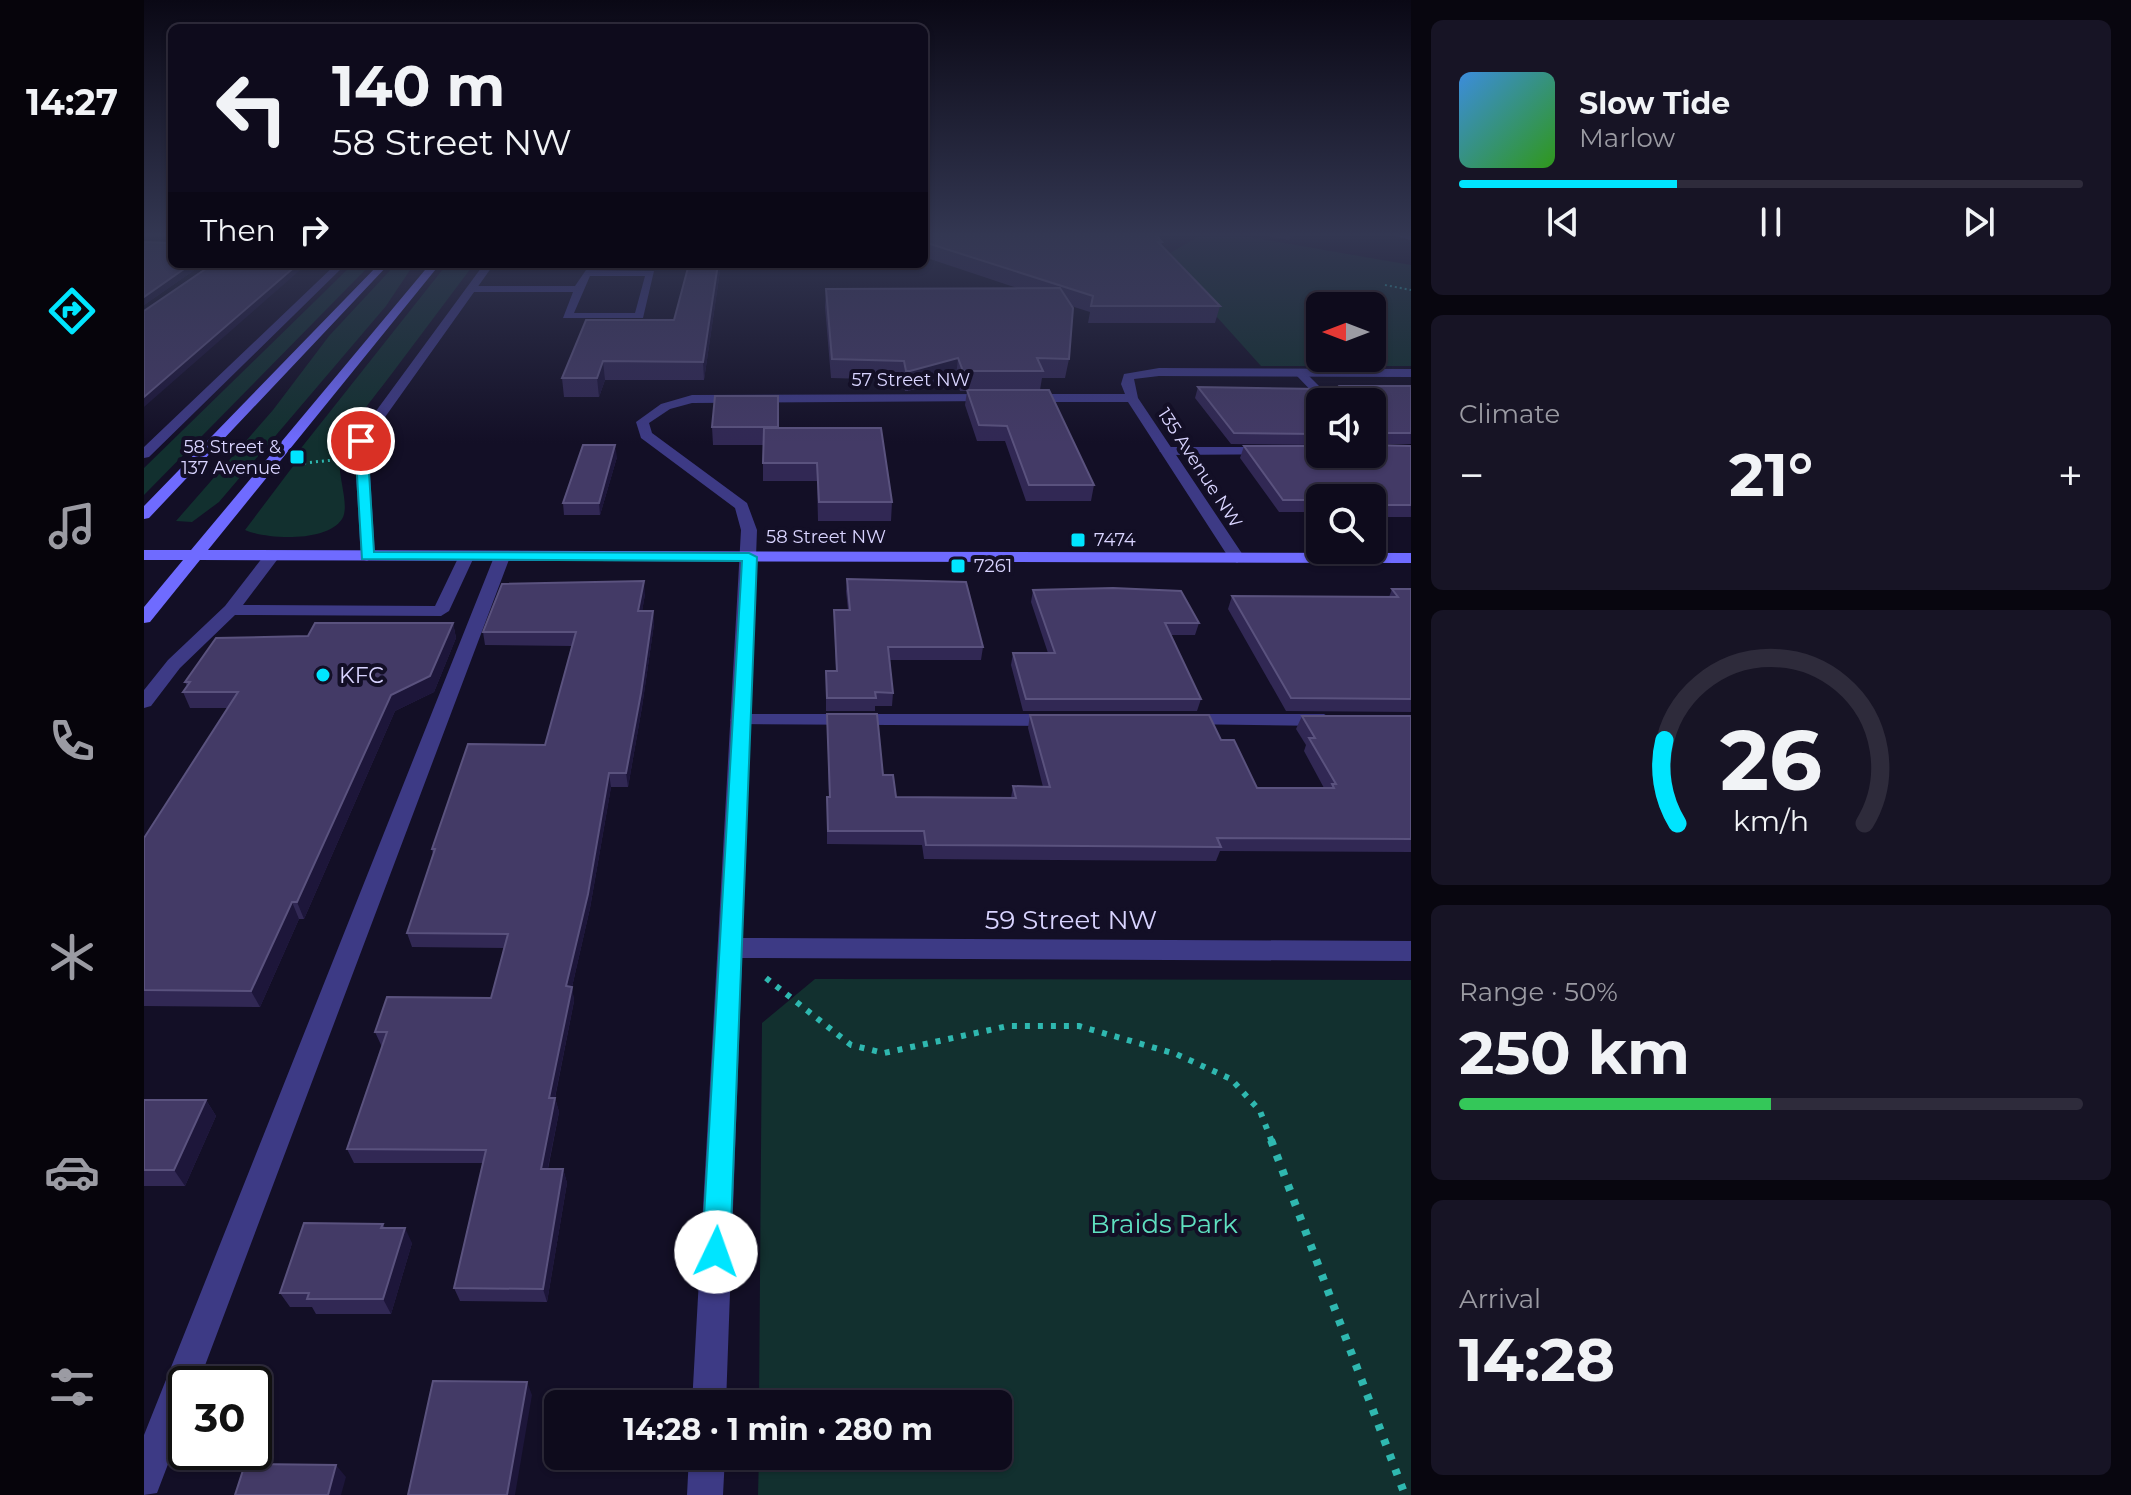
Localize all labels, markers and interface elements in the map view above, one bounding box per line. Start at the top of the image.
text: 140 m [332,52,505,120]
icon: left [200,56,304,160]
text: 14:27 [26,80,118,124]
text: Slow Tide [1579,85,1730,122]
text: 58 Street NW [332,120,572,164]
text: Marlow [1579,122,1675,154]
icon: previous [1541,200,1585,244]
icon: pause [1749,200,1793,244]
icon: next [1957,200,2001,244]
icon: right [292,208,336,252]
text: Then [200,212,276,249]
icon: directions [44,283,100,339]
north arrow [1306,292,1386,372]
map controls [1306,292,1386,564]
street label: 57 Street NW [852,369,970,391]
button: sound [1306,388,1386,468]
text: Climate [1459,398,1560,430]
street label: 135 Avenue NW [1153,404,1247,532]
pin [327,407,395,475]
icon: arrive [339,419,383,463]
place label: 58 Street & 137 Avenue [181,436,281,479]
text: 21° [1729,438,1813,511]
marker: 58 Street & 137 Avenue [288,448,306,466]
text: − [1459,448,1484,502]
text: + [2058,448,2083,502]
button: search [1306,484,1386,564]
icon: music [44,498,100,554]
street label: 58 Street NW [766,526,886,548]
place label: 7474 [1094,529,1136,551]
marker: 7474 [1069,531,1087,549]
place label: 7261 [974,555,1012,577]
marker: 7261 [949,557,967,575]
place label: KFC [339,662,384,689]
marker: KFC [314,666,332,684]
text: 26 [1720,708,1822,810]
icon: phone [44,713,100,769]
text: km/h [1733,803,1809,838]
street label: 59 Street NW [985,904,1157,936]
icon: climate [44,929,100,985]
text: Range · 50% [1459,976,1618,1008]
text: 250 km [1459,1016,1690,1089]
icon: car [44,1144,100,1200]
park label: Braids Park [1090,1208,1238,1240]
position arrow [674,1210,758,1294]
text: Arrival [1459,1283,1541,1315]
text: 14:28 [1459,1323,1615,1396]
icon: filters [44,1359,100,1415]
speed limit sign: 30 [168,1366,272,1470]
text: 14:28 · 1 min · 280 m [623,1411,933,1448]

